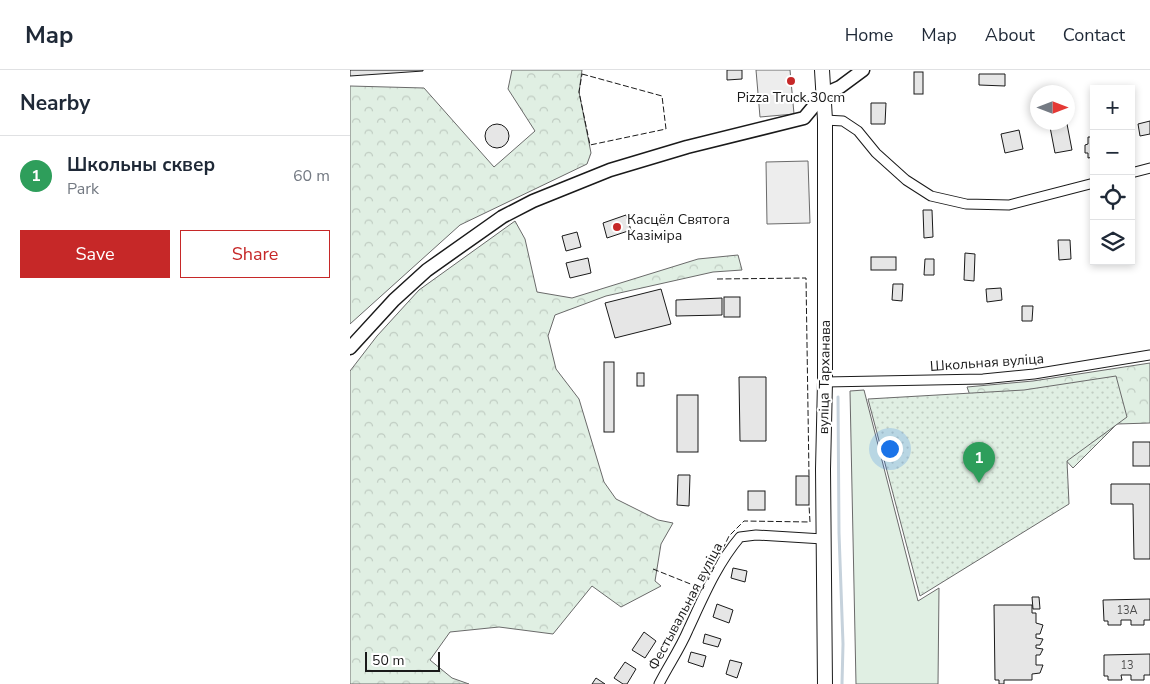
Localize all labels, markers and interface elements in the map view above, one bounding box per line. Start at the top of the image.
text: Map [25,19,73,51]
text: Home [845,23,893,47]
text: Map [921,23,957,47]
text: About [985,23,1035,47]
text: Contact [1063,23,1125,47]
marker: Pizza Truck.30cm [785,75,797,87]
north arrow [1030,85,1075,130]
map controls [1090,85,1135,265]
button: + [1090,85,1135,130]
place label: Pizza Truck.30cm [737,88,845,107]
text: Nearby [20,89,90,117]
button: − [1090,130,1135,175]
text: Школьны сквер [67,152,215,178]
text: 1 [31,165,41,187]
text: 60 m [293,165,330,187]
button: locate [1090,175,1135,220]
text: Park [67,178,99,200]
place label: Касцёл Святога Казіміра [627,210,730,245]
button: layers [1090,220,1135,265]
marker: Касцёл Святога Казіміра [611,221,623,233]
button: Save [20,230,170,278]
button: Share [180,230,330,278]
street label: вуліца Тарханава [814,320,835,434]
street label: Школьная вуліца [929,349,1045,376]
your location [877,436,903,462]
pin: 1 [963,442,995,483]
street label: Фестывальная вуліца [644,539,727,673]
house number: 13А [1116,603,1138,618]
scale bar [365,649,440,672]
text: 50 m [372,651,404,670]
house number: 13 [1120,658,1134,673]

